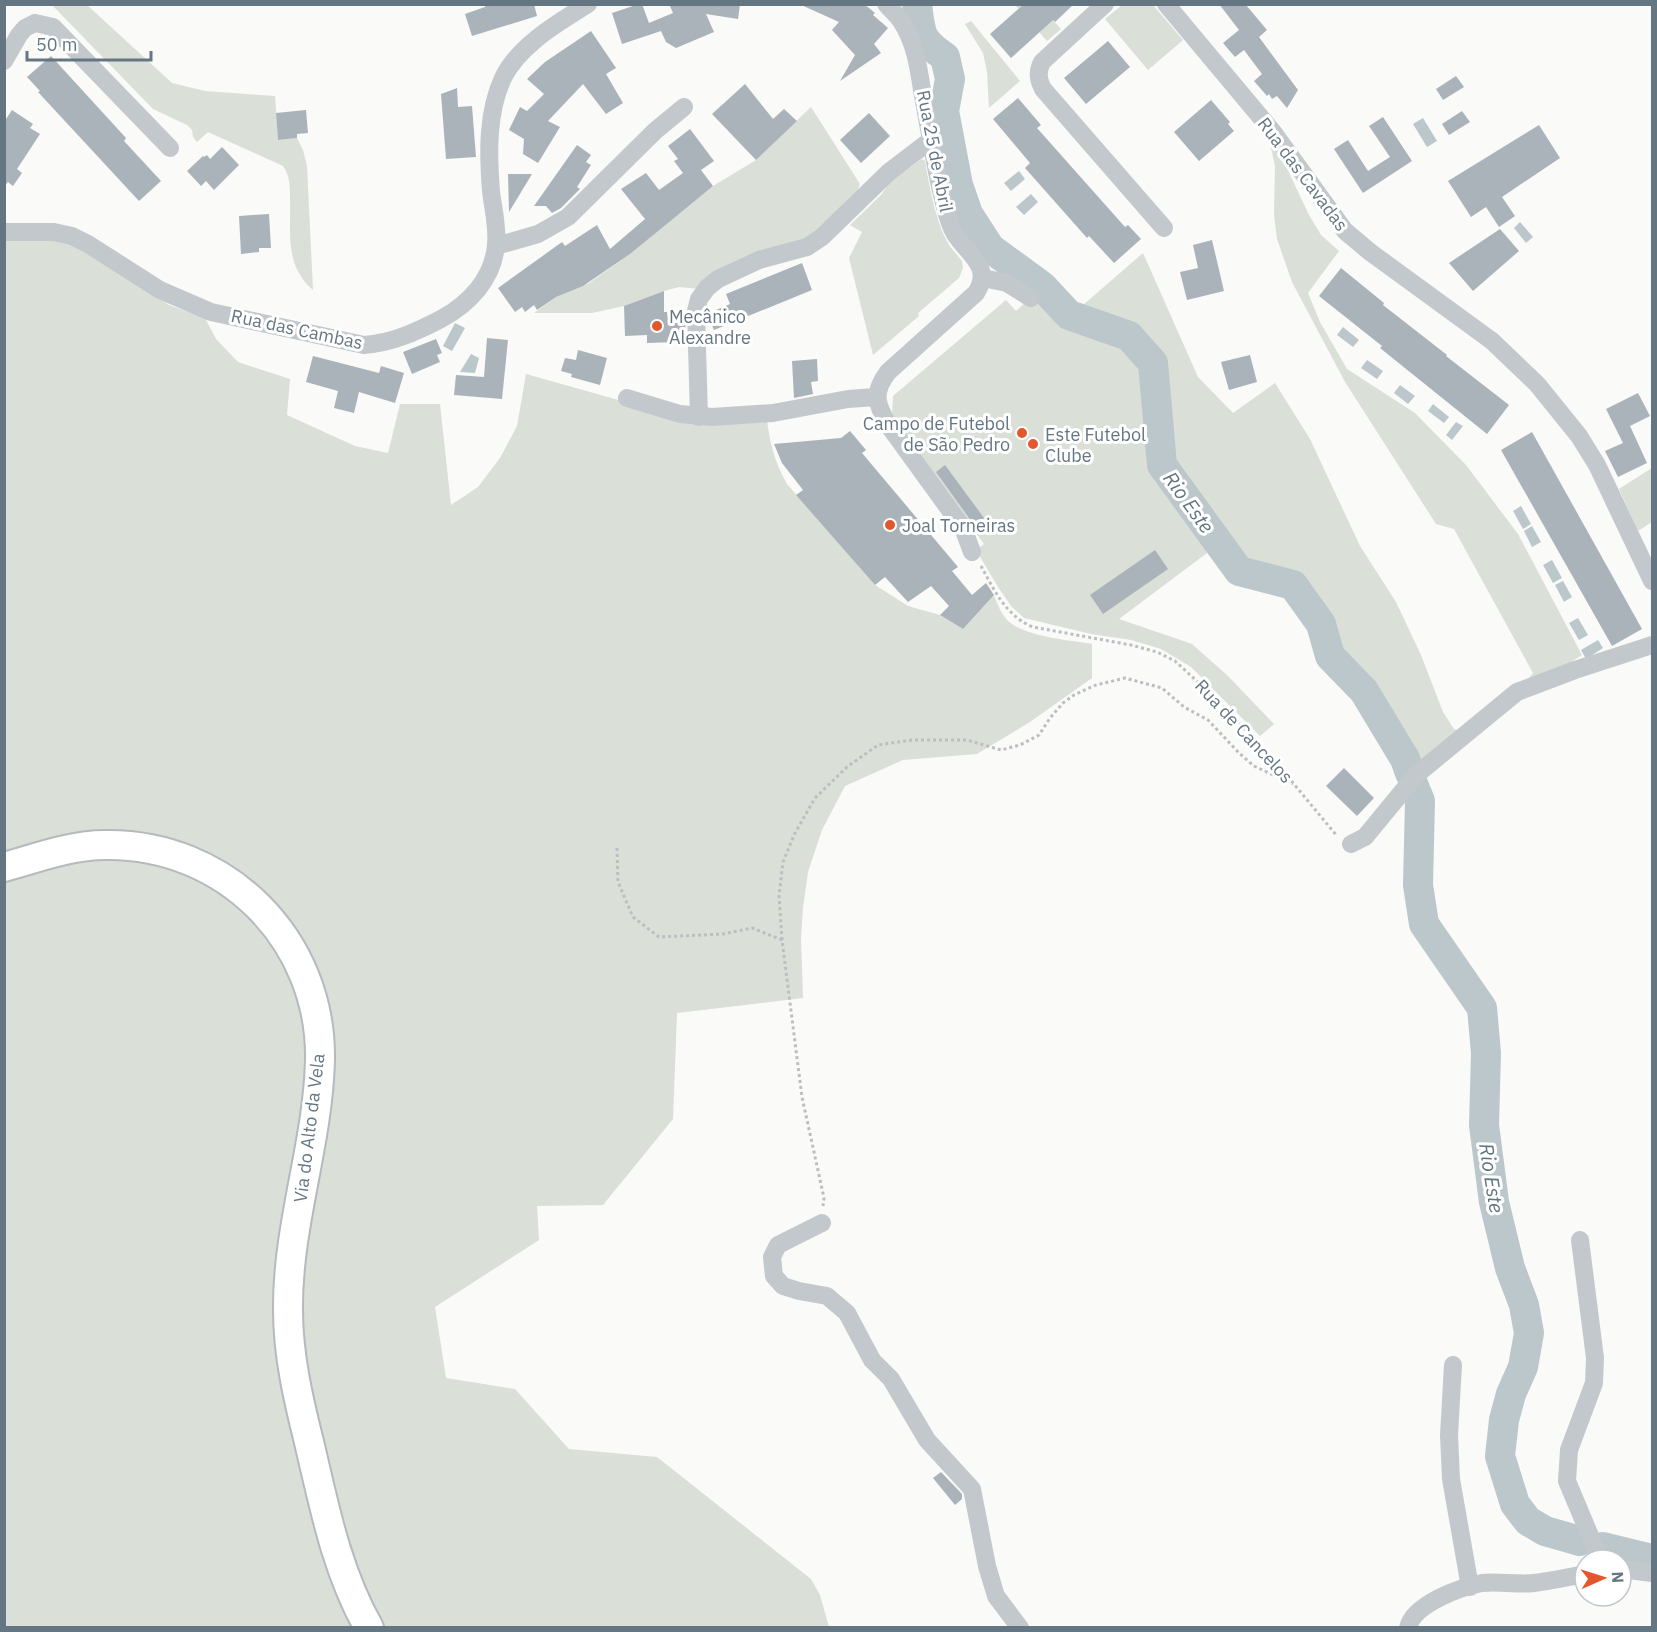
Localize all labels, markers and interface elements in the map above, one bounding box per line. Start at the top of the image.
scale bar [27,24,152,62]
text: 50 m [36,33,78,56]
street label: Rua 25 de Abril [912,88,958,214]
street label: Rua das Cavadas [1253,113,1353,235]
street label: Rua das Cambas [229,304,365,354]
place label: Mecânico Alexandre [669,305,751,349]
marker: Mecânico Alexandre [650,319,664,333]
place label: Campo de Futebol de São Pedro [863,412,1010,456]
place label: Este Futebol Clube [1045,423,1146,467]
marker: Campo de Futebol de São Pedro [1015,426,1029,440]
marker: Este Futebol Clube [1026,437,1040,451]
water label: Rio Este [1157,466,1221,538]
place label: Joal Torneiras [902,514,1015,537]
marker: Joal Torneiras [883,518,897,532]
street label: Rua de Cancelos [1190,674,1298,788]
street label: Via do Alto da Vela [288,1052,330,1204]
water label: Rio Este [1473,1141,1511,1215]
north arrow [1573,1548,1633,1608]
text: N [1608,1571,1628,1584]

